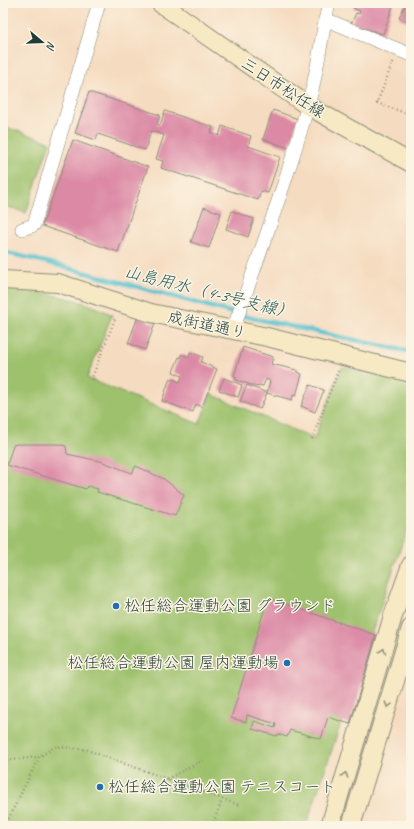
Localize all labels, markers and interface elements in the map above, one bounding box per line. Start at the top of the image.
north arrow [22,22,62,62]
text: N [43,40,59,53]
street label: 三日市松任線 [237,53,329,123]
water label: 山島用水（4-3号支線） [122,261,296,323]
street label: 成街道通り [166,307,248,343]
place label: 松任総合運動公園 グラウンド [124,596,336,616]
marker: 松任総合運動公園 グラウンド [111,601,121,611]
one-way arrow [378,648,387,655]
place label: 松任総合運動公園 屋内運動場 [67,653,279,673]
marker: 松任総合運動公園 屋内運動場 [282,658,292,668]
one-way arrow [384,701,393,708]
one-way arrow [340,772,349,779]
place label: 松任総合運動公園 テニスコート [108,777,336,797]
marker: 松任総合運動公園 テニスコート [95,782,105,792]

